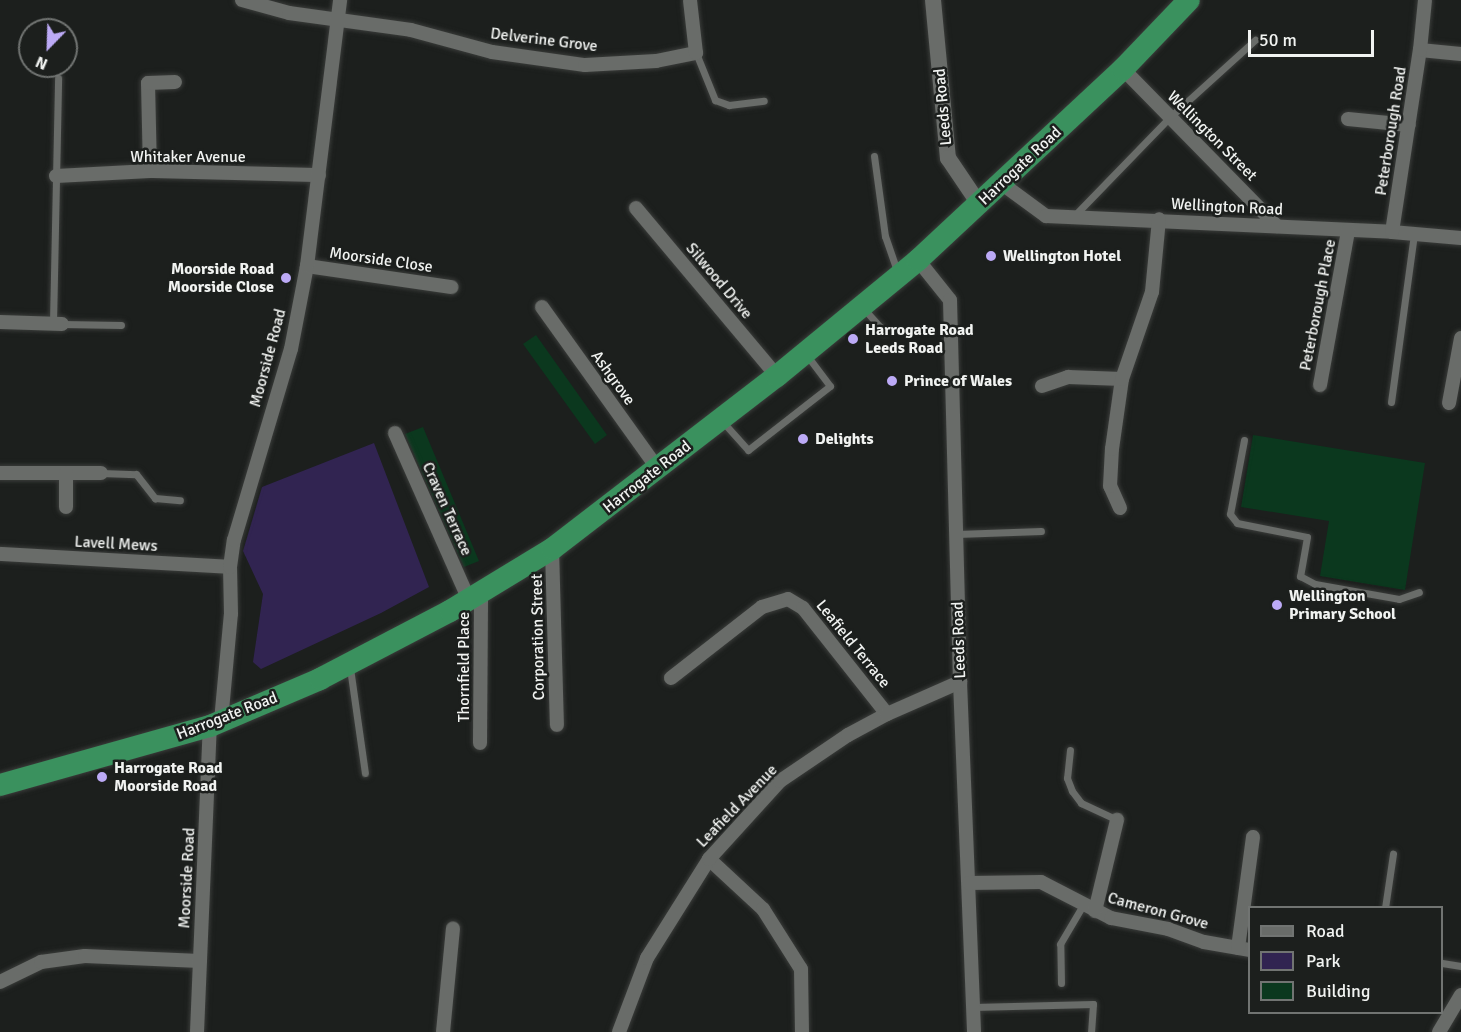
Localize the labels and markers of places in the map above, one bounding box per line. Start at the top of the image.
place label: Wellington Hotel [1003,246,1121,266]
marker: Wellington Hotel [984,249,998,263]
place label: Moorside Road Moorside Close [168,259,274,297]
marker: Moorside Road Moorside Close [279,271,293,285]
place label: Harrogate Road Leeds Road [865,320,974,358]
marker: Harrogate Road Leeds Road [846,332,860,346]
place label: Prince of Wales [904,371,1012,391]
marker: Prince of Wales [885,374,899,388]
place label: Delights [815,429,874,449]
marker: Delights [796,432,810,446]
place label: Wellington Primary School [1289,586,1396,624]
marker: Wellington Primary School [1270,598,1284,612]
place label: Harrogate Road Moorside Road [114,758,223,796]
marker: Harrogate Road Moorside Road [95,770,109,784]

